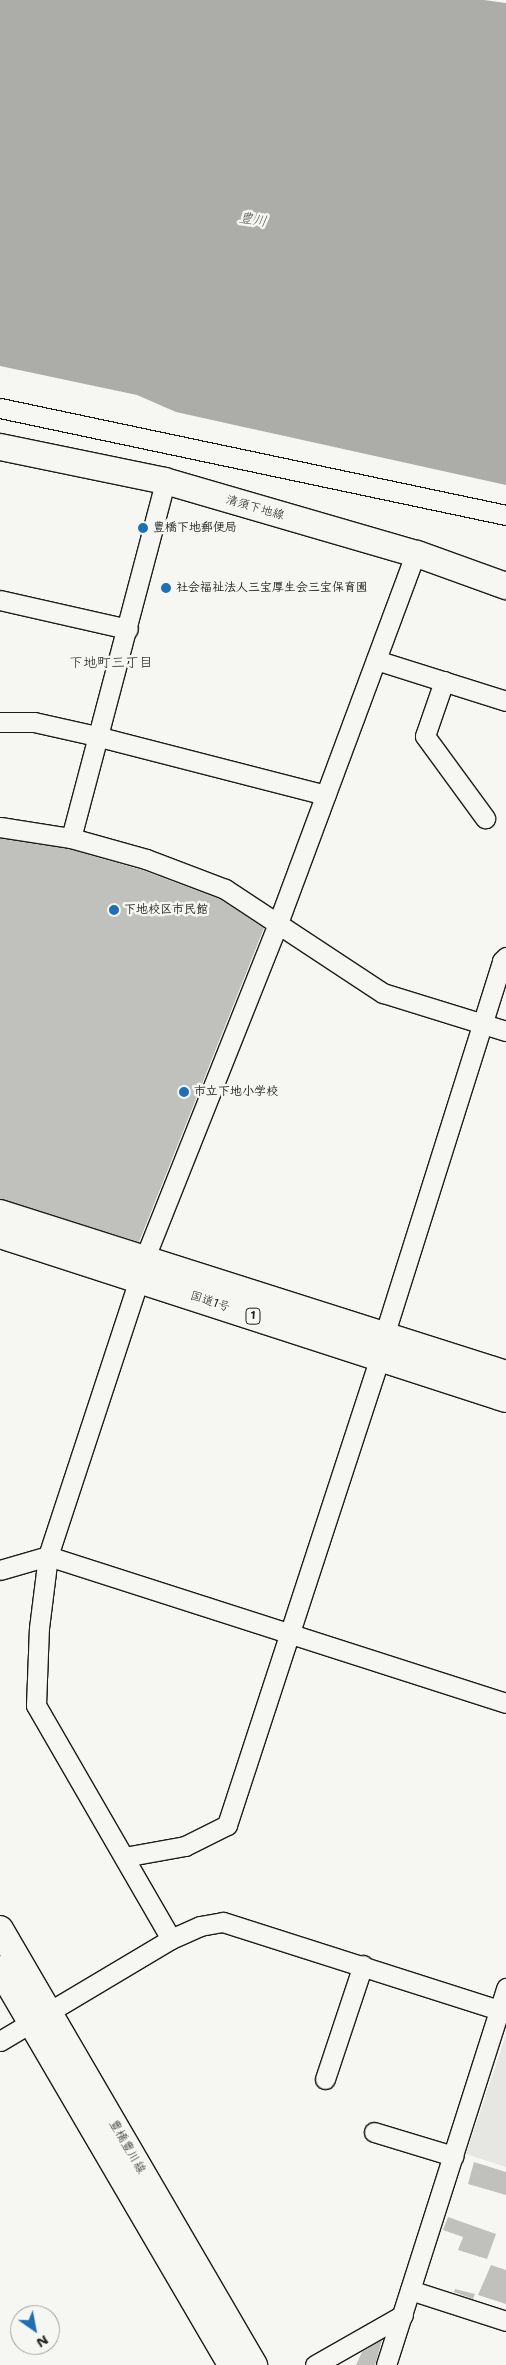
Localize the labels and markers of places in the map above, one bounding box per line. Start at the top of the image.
place label: 豊橋下地郵便局 [153,521,237,535]
marker: 豊橋下地郵便局 [137,522,149,534]
place label: 社会福祉法人三宝厚生会三宝保育園 [176,581,368,595]
marker: 社会福祉法人三宝厚生会三宝保育園 [160,582,172,594]
place label: 下地校区市民館 [124,903,208,917]
marker: 下地校区市民館 [108,904,120,916]
place label: 市立下地小学校 [194,1085,278,1099]
marker: 市立下地小学校 [178,1086,190,1098]

